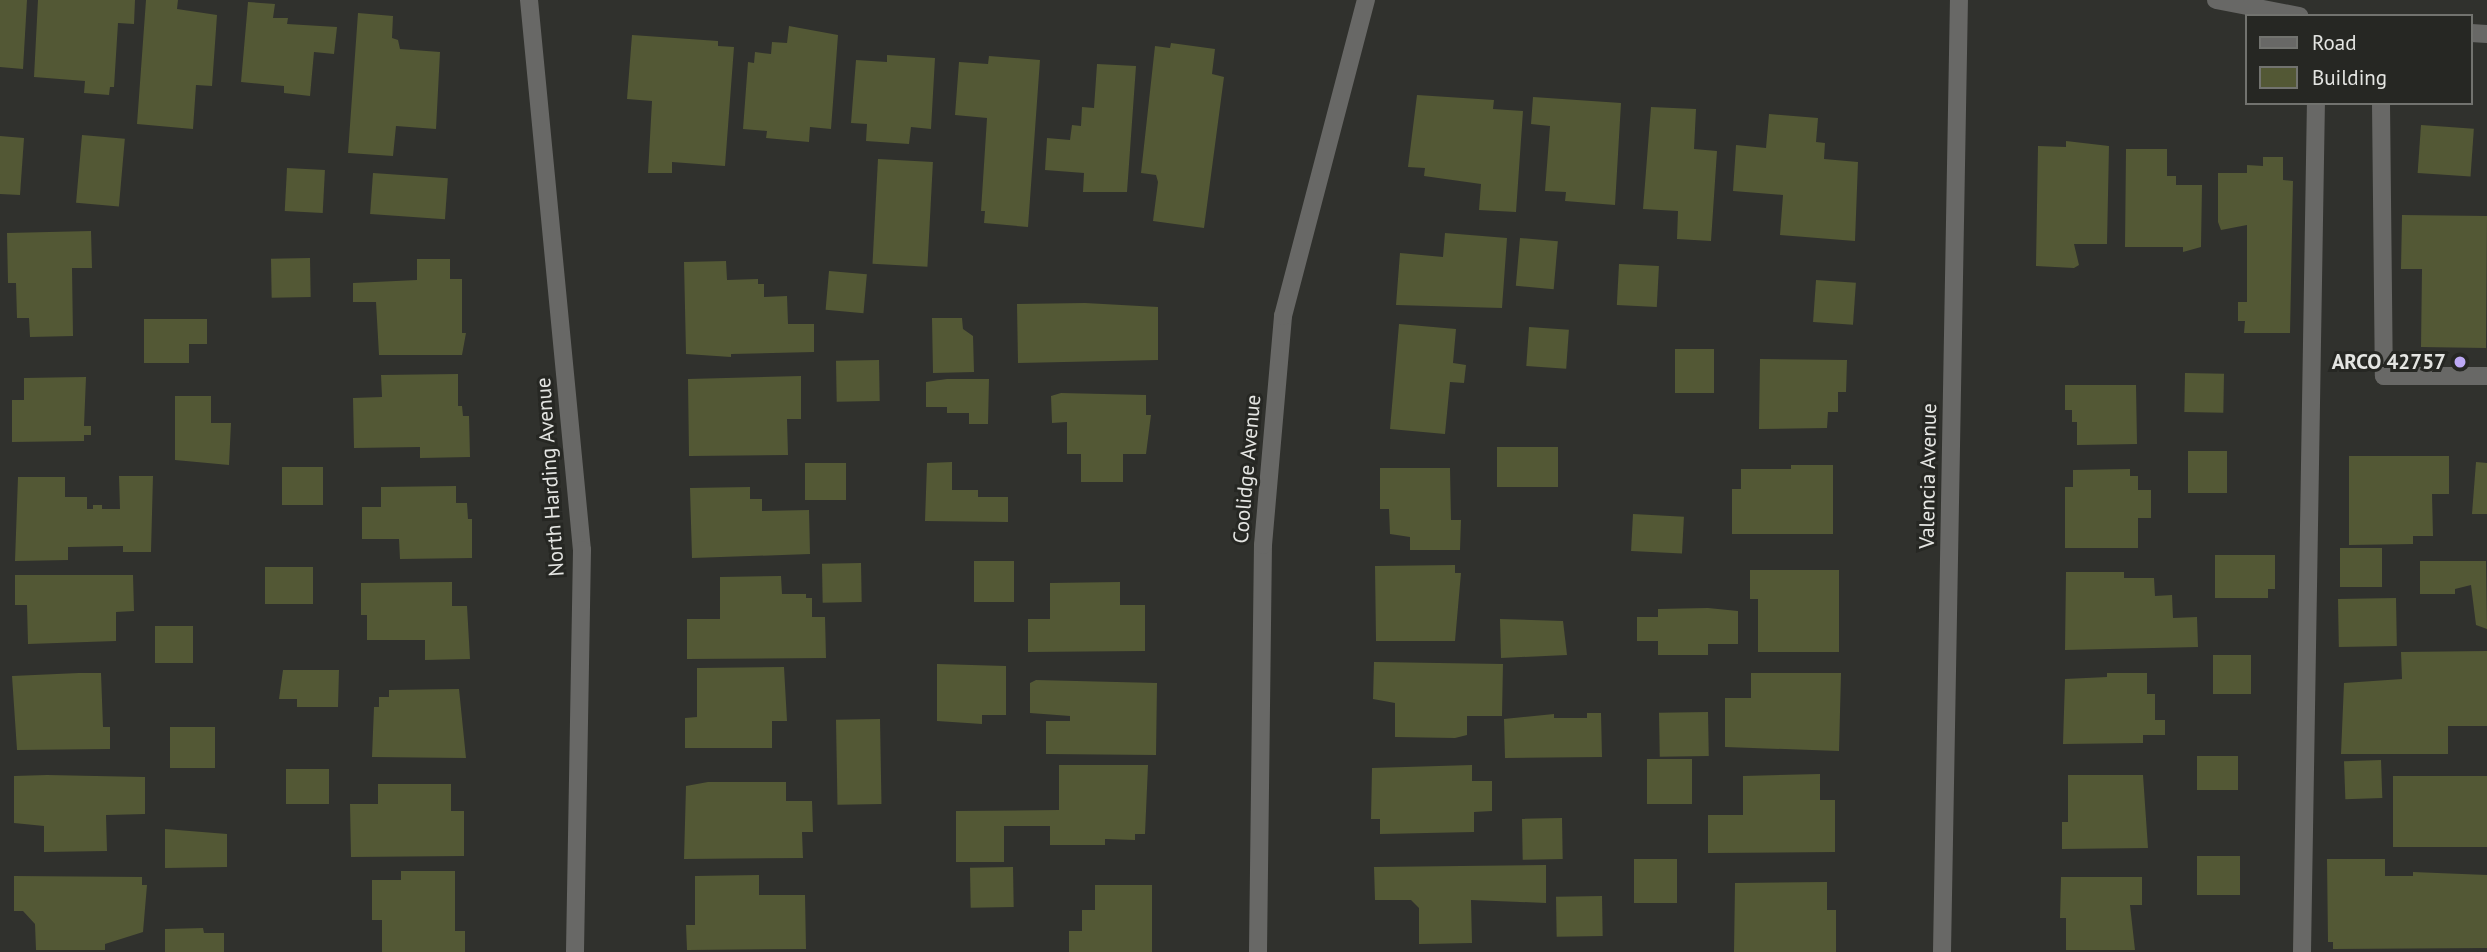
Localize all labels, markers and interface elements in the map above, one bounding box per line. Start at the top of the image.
legend [2246,14,2473,105]
text: Road [2312,29,2356,56]
text: Building [2312,64,2387,91]
place label: ARCO 42757 [2331,349,2446,375]
marker: ARCO 42757 [2452,354,2468,370]
street label: North Harding Avenue [530,376,570,578]
street label: Coolidge Avenue [1228,393,1266,545]
street label: Valencia Avenue [1914,403,1942,549]

